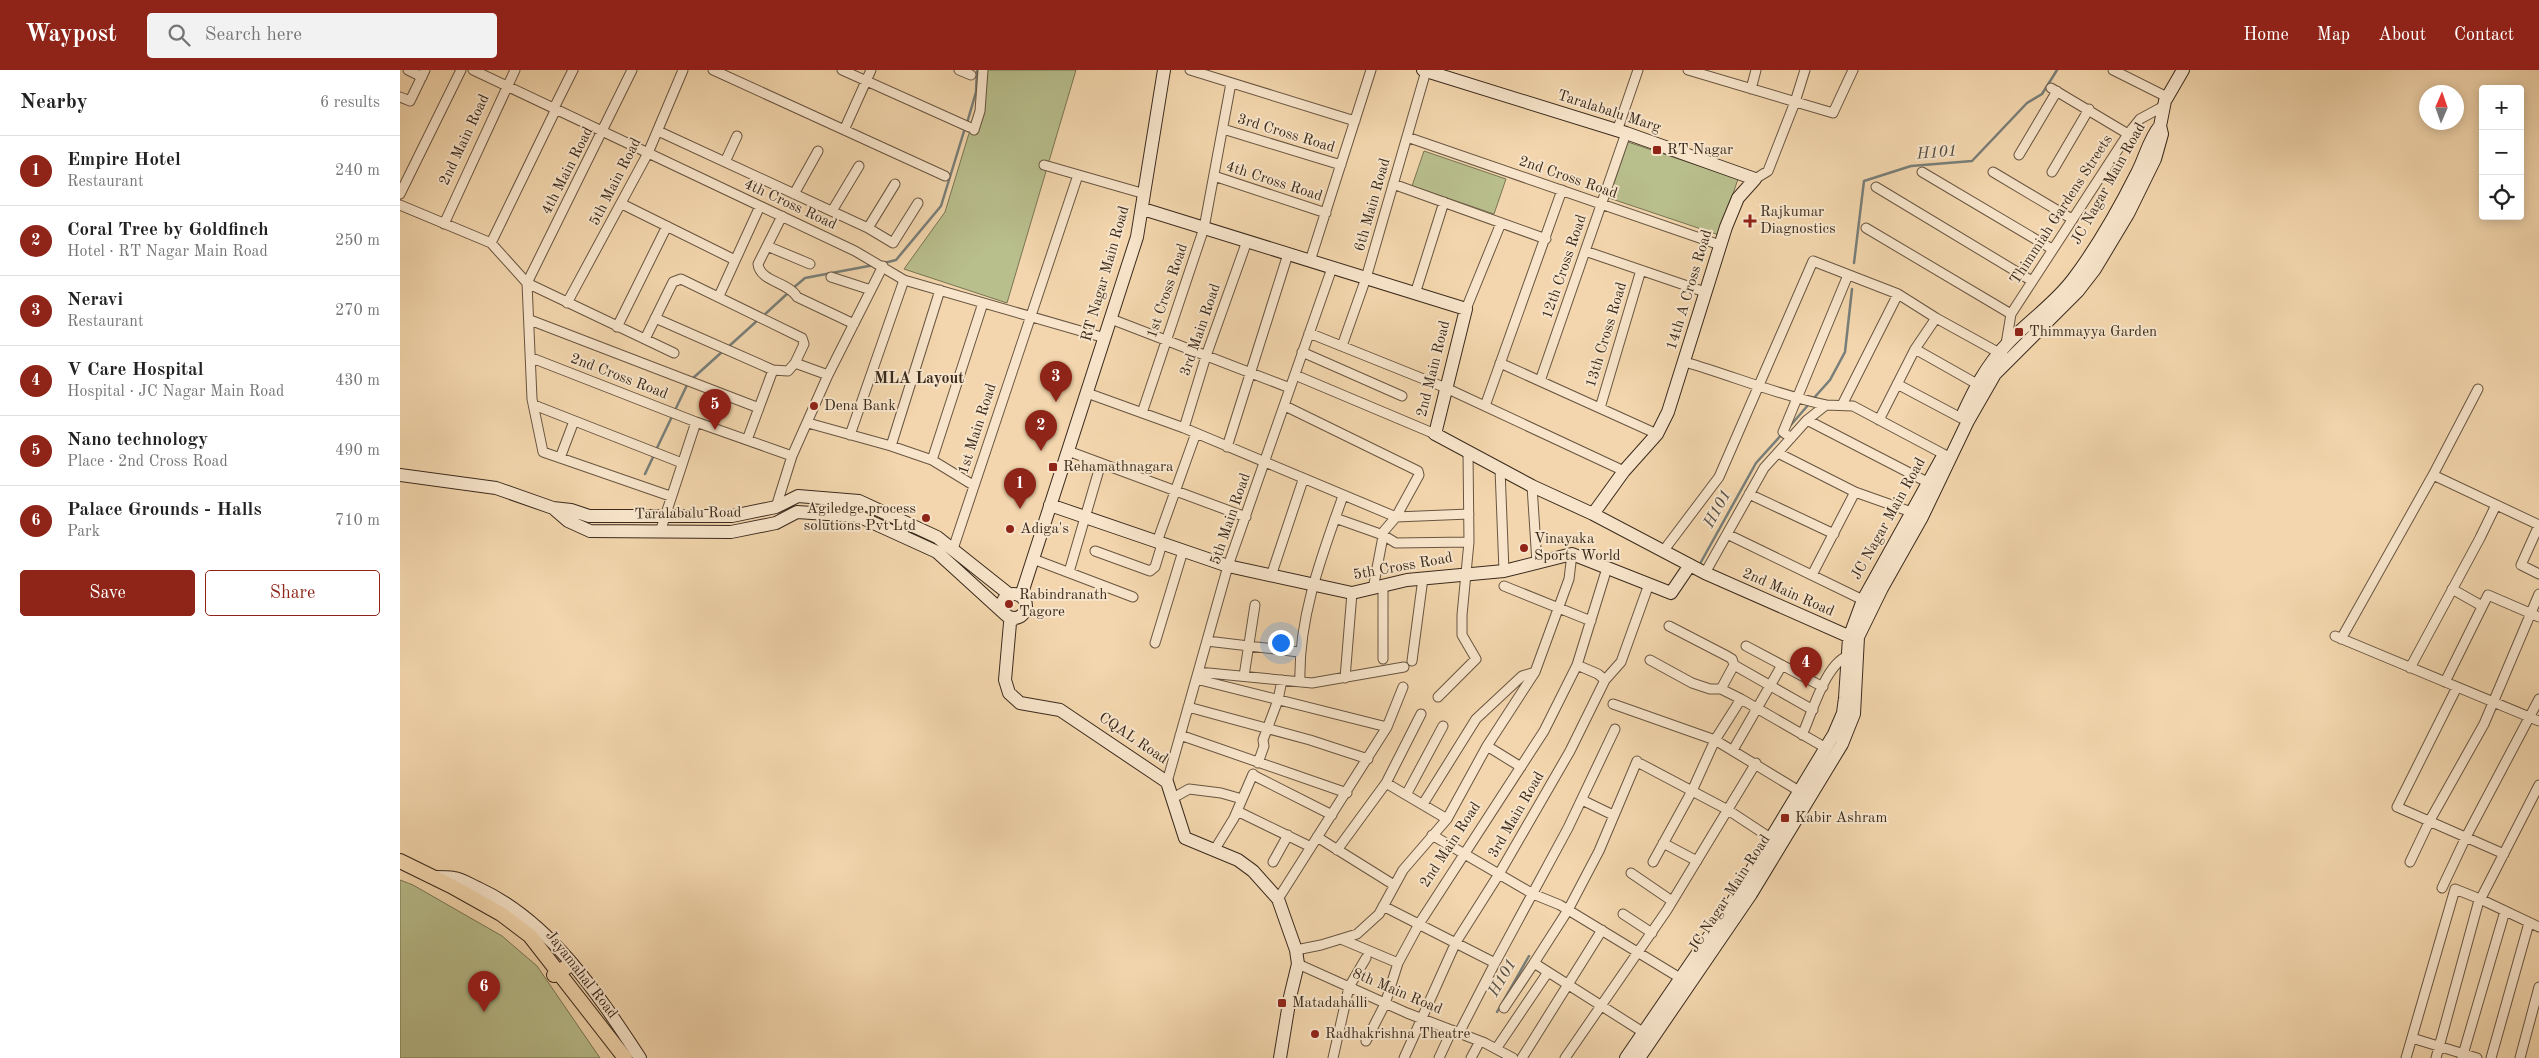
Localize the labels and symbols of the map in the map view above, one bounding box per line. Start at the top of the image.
north arrow [2419,85,2464,130]
street label: Taralabalu Marg [1555,88,1663,136]
street label: 2nd Main Road [437,92,493,188]
street label: 3rd Cross Road [1235,112,1337,156]
street label: JC Nagar Main Road [2069,120,2149,248]
street label: 4th Main Road [540,125,597,217]
street label: Thimmiah Gardens Streets [2008,133,2116,287]
street label: 5th Main Road [588,136,645,228]
place label: RT Nagar [1667,143,1733,158]
water label: H101 [1915,143,1958,163]
marker: RT Nagar [1651,144,1663,156]
street label: 2nd Cross Road [1517,154,1619,202]
street label: 6th Main Road [1353,157,1393,253]
street label: 4th Cross Road [1224,159,1324,205]
street label: 4th Cross Road [741,177,839,233]
street label: RT Nagar Main Road [1079,204,1133,343]
place label: Rajkumar Diagnostics [1760,205,1836,237]
street label: 12th Cross Road [1540,213,1590,321]
marker: Rajkumar Diagnostics [1744,215,1756,227]
street label: 14th A Cross Road [1665,228,1715,352]
street label: 1st Cross Road [1145,242,1191,340]
street label: 13th Cross Road [1584,280,1630,389]
street label: 3rd Main Road [1178,282,1224,378]
street label: 2nd Main Road [1415,319,1453,419]
place label: Thimmayya Garden [2029,325,2157,340]
marker: Thimmayya Garden [2013,326,2025,338]
street label: 2nd Cross Road [568,352,670,403]
pin: 3 [1040,361,1072,402]
district label: MLA Layout [874,371,964,387]
street label: 1st Main Road [956,382,1000,476]
pin: 5 [699,389,731,430]
place label: Dena Bank [824,399,896,414]
marker: Dena Bank [808,400,820,412]
pin: 2 [1025,410,1057,451]
street label: JC Nagar Main Road [1849,455,1929,583]
place label: Rehamathnagara [1063,460,1174,475]
marker: Rehamathnagara [1047,461,1059,473]
pin: 1 [1004,468,1036,509]
street label: 5th Main Road [1208,471,1254,567]
water label: H101 [1701,487,1735,532]
place label: Agiledge process solutions Pvt Ltd [804,502,916,534]
street label: Taralabalu Road [634,506,742,522]
marker: Agiledge process solutions Pvt Ltd [920,512,932,524]
place label: Adiga's [1020,522,1069,537]
marker: Adiga's [1004,523,1016,535]
place label: Vinayaka Sports World [1534,532,1621,564]
marker: Vinayaka Sports World [1518,542,1530,554]
street label: 5th Cross Road [1352,551,1454,583]
street label: 2nd Main Road [1740,566,1836,620]
place label: Rabindranath Tagore [1019,588,1107,620]
marker: Rabindranath Tagore [1003,598,1015,610]
your location [1268,630,1294,656]
pin: 4 [1790,647,1822,688]
street label: CQAL Road [1096,711,1170,768]
street label: 3rd Main Road [1486,769,1548,861]
street label: 2nd Main Road [1418,799,1484,890]
place label: Kabir Ashram [1795,811,1888,826]
marker: Kabir Ashram [1779,812,1791,824]
street label: JC Nagar Main Road [1686,832,1774,956]
street label: Jayamahal Road [542,928,620,1022]
water label: H101 [1485,956,1520,1000]
street label: 8th Main Road [1350,966,1444,1018]
pin: 6 [468,971,500,1012]
place label: Matadahalli [1292,996,1368,1011]
marker: Matadahalli [1276,997,1288,1009]
place label: Radhakrishna Theatre [1325,1027,1471,1042]
marker: Radhakrishna Theatre [1309,1028,1321,1040]

